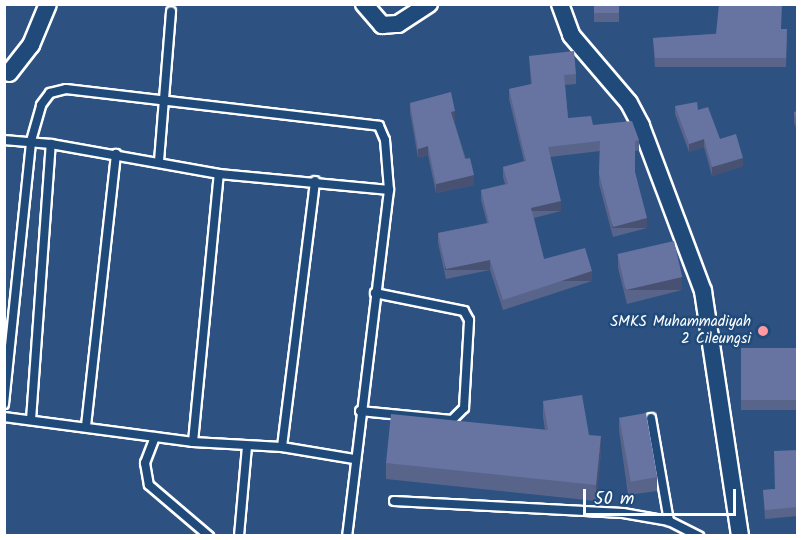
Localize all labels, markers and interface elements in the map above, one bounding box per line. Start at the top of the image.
place label: SMKS Muhammadiyah 2 Cileungsi [610,313,751,348]
marker: SMKS Muhammadiyah 2 Cileungsi [756,324,770,338]
scale bar [586,477,739,515]
text: 50 m [594,485,634,514]

